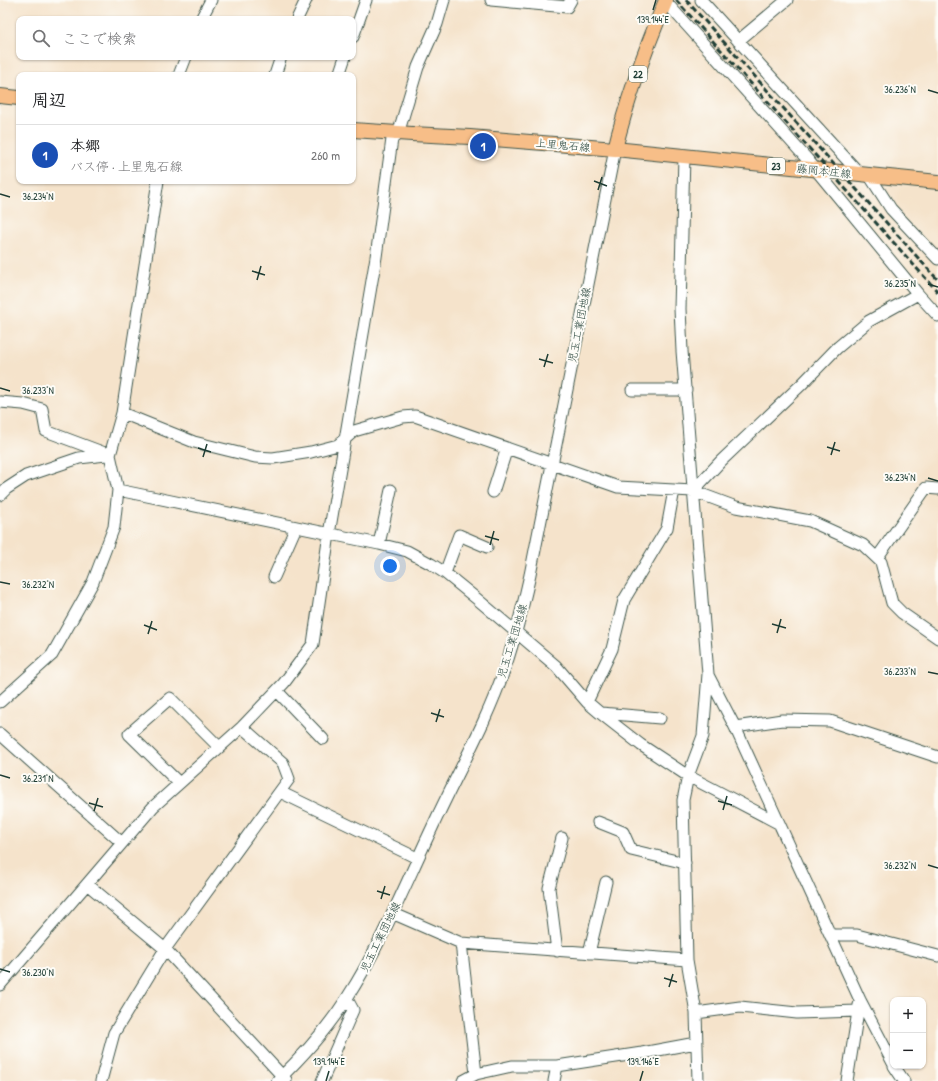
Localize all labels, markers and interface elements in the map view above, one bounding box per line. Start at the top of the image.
text: 139.144°E [637,13,669,26]
search box [16,16,356,60]
icon: search [30,27,52,49]
text: ここで検索 [62,28,137,49]
road number: 22 [629,66,647,82]
text: 36.236°N [884,83,916,96]
text: 周辺 [32,88,66,111]
pin: 1 [470,131,496,161]
text: 本郷 [70,135,100,156]
street label: 上里鬼石線 [535,136,591,154]
text: 1 [43,146,47,164]
text: 260 m [311,146,340,164]
text: バス停 · 上里鬼石線 [70,157,183,175]
road number: 23 [767,158,785,174]
street label: 藤岡本庄線 [796,161,852,181]
text: 36.234°N [22,190,54,203]
text: 36.235°N [884,277,916,290]
street label: 児玉工業団地線 [565,286,593,364]
text: 36.233°N [22,384,54,397]
text: 36.234°N [884,471,916,484]
your location [380,556,400,576]
text: 36.232°N [22,578,54,591]
street label: 児玉工業団地線 [494,602,530,680]
text: 36.233°N [884,665,916,678]
text: 36.231°N [22,772,54,785]
text: 36.232°N [884,859,916,872]
street label: 児玉工業団地線 [357,899,403,975]
text: 36.230°N [22,966,54,979]
map controls [890,997,926,1069]
button: + [890,997,926,1033]
button: − [890,1033,926,1069]
text: 139.144°E [313,1055,345,1068]
text: 139.146°E [627,1055,660,1068]

